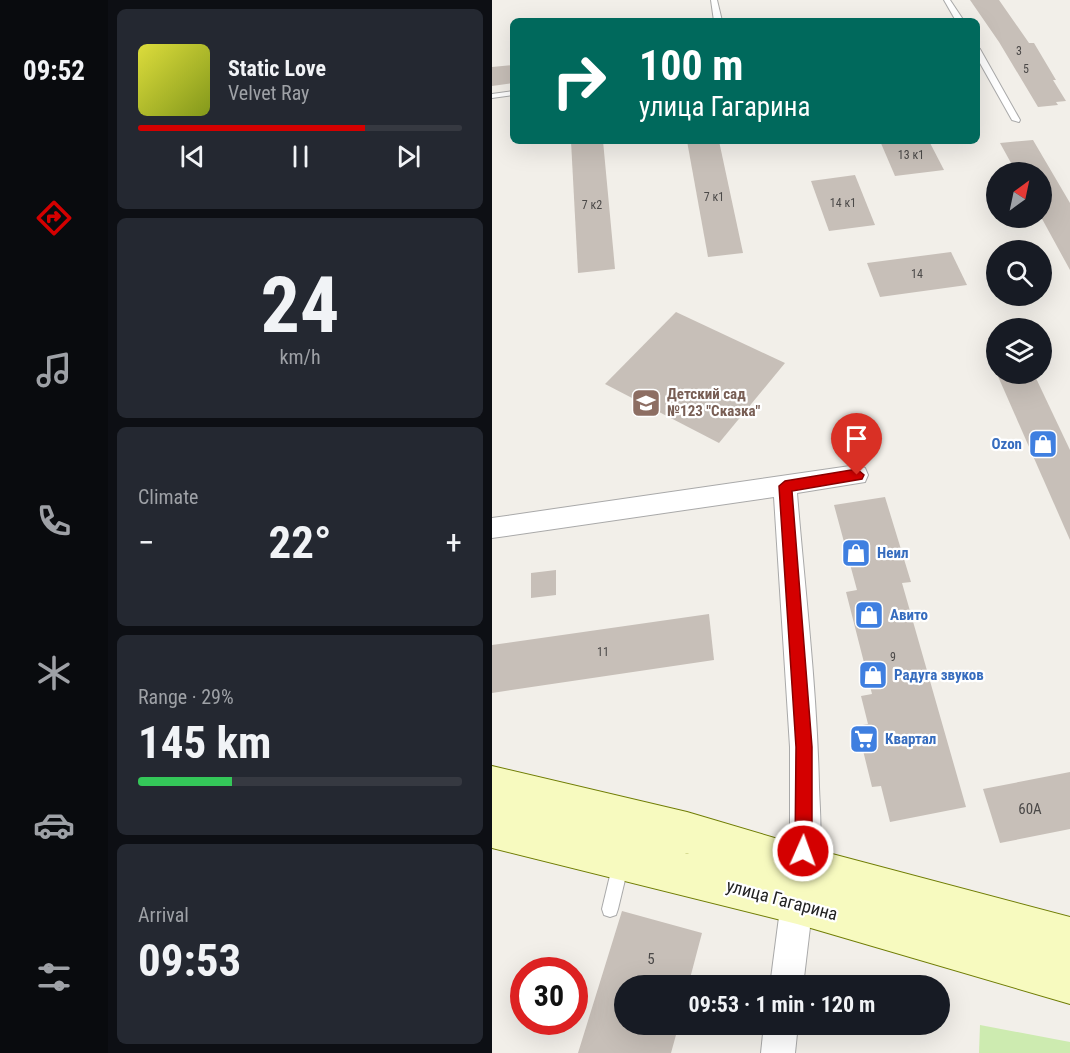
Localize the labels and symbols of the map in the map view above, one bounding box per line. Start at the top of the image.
house number: 3 [1016,44,1022,58]
house number: 5 [1023,62,1029,76]
house number: 13 к1 [898,148,924,162]
north arrow [986,162,1052,228]
house number: 7 к1 [704,190,724,204]
house number: 14 к1 [830,196,856,210]
house number: 7 к2 [582,198,602,212]
house number: 14 [911,267,923,281]
place label: Детский сад №123 "Сказка" [667,385,761,420]
school or university icon: Детский сад №123 "Сказка" [630,387,662,419]
pin [831,413,882,475]
shop icon: Ozon [1027,428,1059,460]
place label: Ozon [991,435,1022,453]
shop icon: Неил [840,537,872,569]
place label: Неил [877,544,908,562]
shop icon: Авито [853,599,885,631]
place label: Авито [890,606,928,624]
house number: 11 [597,645,609,659]
house number: 9 [890,650,896,664]
shop icon: Радуга звуков [857,659,889,691]
place label: Радуга звуков [894,666,984,684]
supermarket icon: Квартал [848,723,880,755]
place label: Квартал [885,730,936,748]
house number: 60А [1018,800,1042,818]
position arrow [771,819,835,883]
street label: улица Гагарина [724,875,840,924]
house number: 5 [647,950,655,968]
speed limit sign: 30 [510,957,588,1035]

